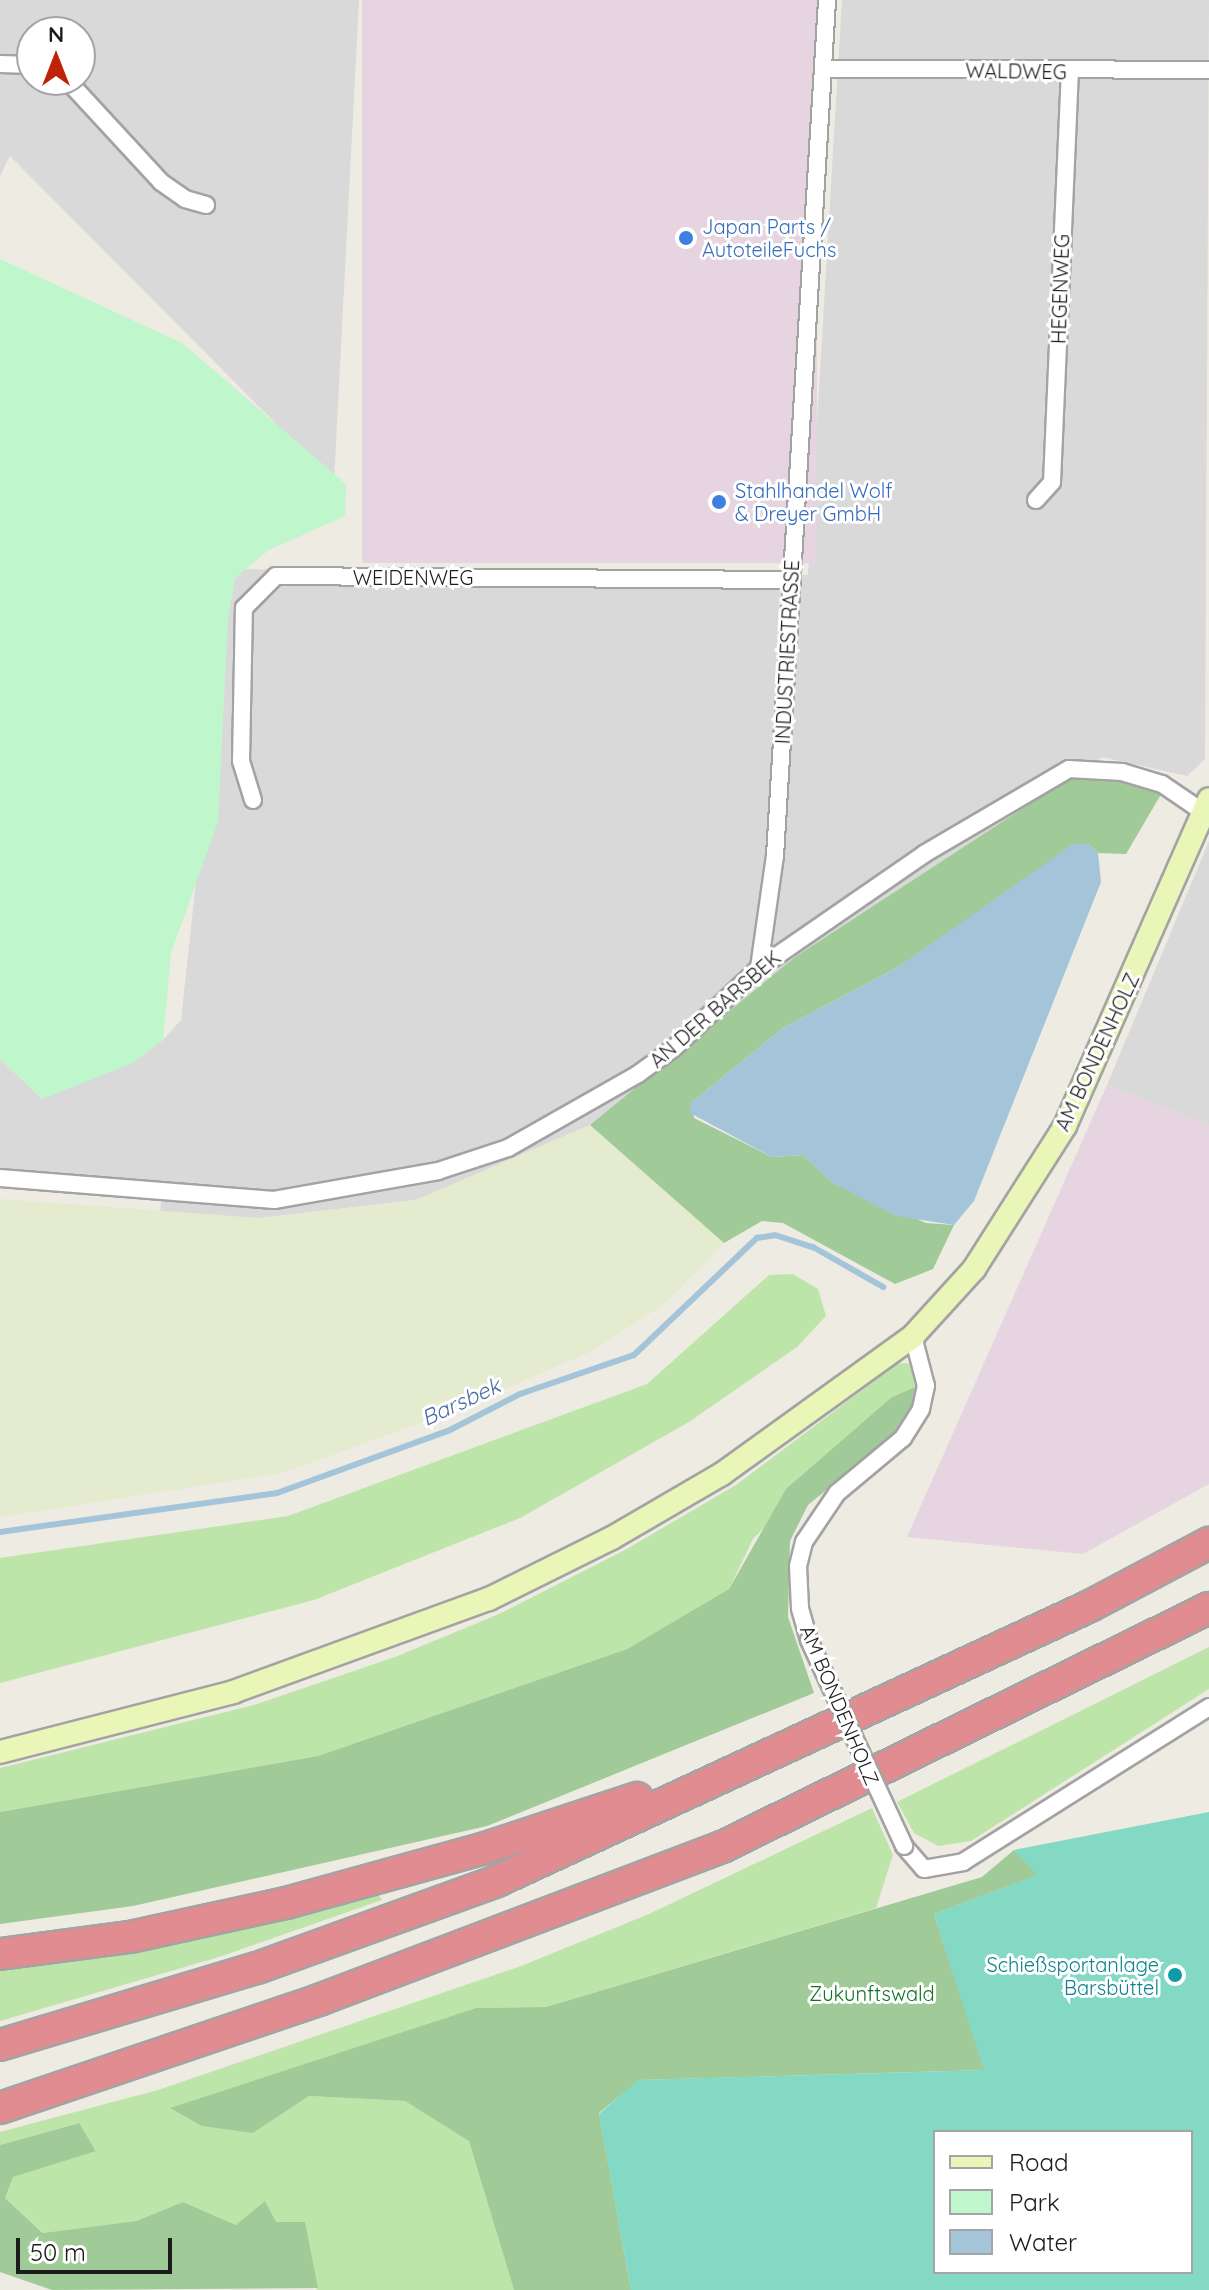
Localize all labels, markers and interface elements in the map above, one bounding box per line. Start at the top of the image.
north arrow [16,16,96,96]
text: N [48,20,64,48]
street label: WALDWEG [965,58,1067,84]
place label: Japan Parts / AutoteileFuchs [702,214,836,261]
marker: Japan Parts / AutoteileFuchs [677,229,695,247]
street label: HEGENWEG [1046,234,1074,344]
place label: Stahlhandel Wolf & Dreyer GmbH [735,478,893,525]
marker: Stahlhandel Wolf & Dreyer GmbH [710,493,728,511]
street label: INDUSTRIESTRASSE [770,559,804,745]
street label: WEIDENWEG [353,565,473,589]
street label: AN DER BARSBEK [644,945,786,1073]
street label: AM BONDENHOLZ [1050,969,1144,1135]
water label: Barsbek [417,1372,505,1432]
street label: AM BONDENHOLZ [795,1621,885,1789]
place label: Schießsportanlage Barsbüttel [987,1952,1159,1999]
marker: Schießsportanlage Barsbüttel [1166,1966,1184,1984]
park label: Zukunftswald [809,1981,935,2005]
legend [933,2130,1193,2274]
text: Road [1009,2147,1069,2177]
text: Park [1009,2187,1060,2217]
scale bar [20,2222,176,2272]
text: Water [1009,2227,1077,2257]
text: 50 m [30,2237,86,2267]

